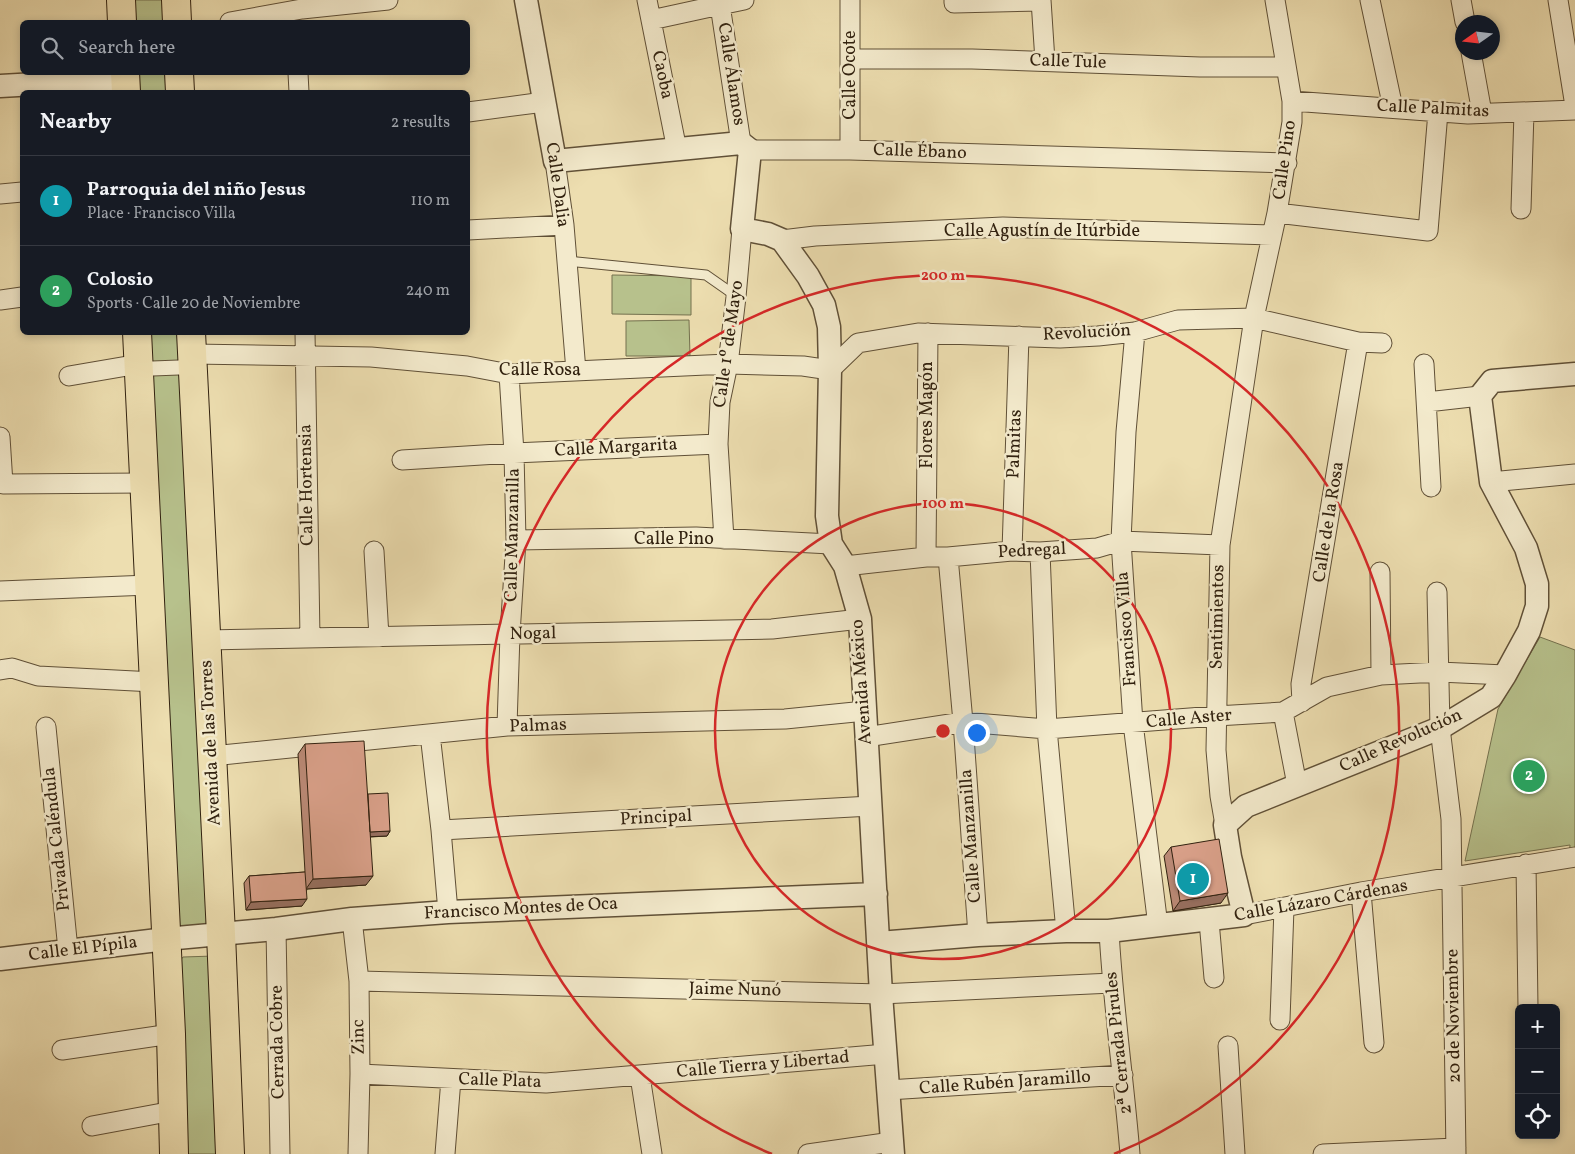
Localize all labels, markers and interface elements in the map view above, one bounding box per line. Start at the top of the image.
north arrow [1455,15,1500,60]
search box [20,20,470,75]
street label: Calle Álamos [711,21,751,127]
street label: Calle Ocote [838,30,863,120]
icon: search [38,34,66,62]
text: Search here [78,35,175,61]
street label: Caoba [645,48,679,102]
street label: Calle Tule [1029,48,1107,76]
street label: Calle Palmitas [1376,94,1490,124]
text: Nearby [40,108,111,137]
text: 2 results [391,112,450,134]
street label: Calle Pino [1267,119,1303,201]
street label: Calle Ébano [873,138,967,166]
street label: Calle Dalia [539,141,575,229]
text: Parroquia del niño Jesus [87,177,306,203]
text: 1 [53,190,59,212]
text: 110 m [411,190,450,212]
text: Place · Francisco Villa [87,203,236,225]
street label: Calle Agustín de Itúrbide [944,219,1140,244]
text: 200 m [921,266,965,287]
text: Colosio [87,267,153,293]
street label: Calle 1º de Mayo [708,279,750,409]
text: 2 [52,280,60,302]
text: 240 m [406,280,450,302]
text: Sports · Calle 20 de Noviembre [87,293,300,315]
street label: Revolución [1042,318,1132,348]
street label: Calle Rosa [499,358,581,383]
street label: Flores Magón [915,361,940,469]
street label: Palmitas [1001,409,1029,479]
street label: Calle Hortensia [293,424,321,546]
street label: Calle Margarita [554,432,678,464]
street label: Calle de la Rosa [1307,460,1351,584]
street label: Calle Manzanilla [499,468,527,602]
text: 100 m [922,494,965,515]
street label: Calle Pino [634,527,714,552]
street label: Pedregal [997,537,1067,565]
street label: Sentimientos [1205,564,1231,670]
street label: Francisco Villa [1111,571,1143,687]
street label: Avenida México [845,618,879,746]
street label: Nogal [510,621,556,647]
street label: Avenida de las Torres [194,660,228,826]
street label: Calle Aster [1145,703,1233,735]
street label: Calle Revolución [1336,703,1467,779]
street label: Palmas [509,713,567,739]
your location [964,720,990,746]
centre of rings [934,722,952,740]
pin: 2 [1513,757,1545,795]
street label: Privada Caléndula [37,766,77,912]
street label: Calle Manzanilla [954,768,988,904]
street label: Principal [619,804,693,832]
pin: 1 [1177,860,1209,898]
street label: Calle Lázaro Cárdenas [1232,873,1410,929]
street label: Francisco Montes de Oca [423,891,619,927]
street label: Calle El Pípila [27,930,139,968]
street label: 20 de Noviembre [1440,949,1468,1083]
street label: 2ª Cerrada Pirules [1099,970,1139,1116]
street label: Jaime Nunó [689,977,781,1003]
street label: Cerrada Cobre [265,985,291,1099]
map controls [1515,1004,1560,1139]
button: + [1515,1004,1560,1049]
street label: Zinc [346,1019,372,1055]
street label: Calle Tierra y Libertad [676,1045,850,1085]
button: − [1515,1049,1560,1094]
street label: Calle Rubén Jaramillo [918,1065,1092,1101]
street label: Calle Plata [458,1067,542,1095]
button: locate [1515,1094,1560,1139]

